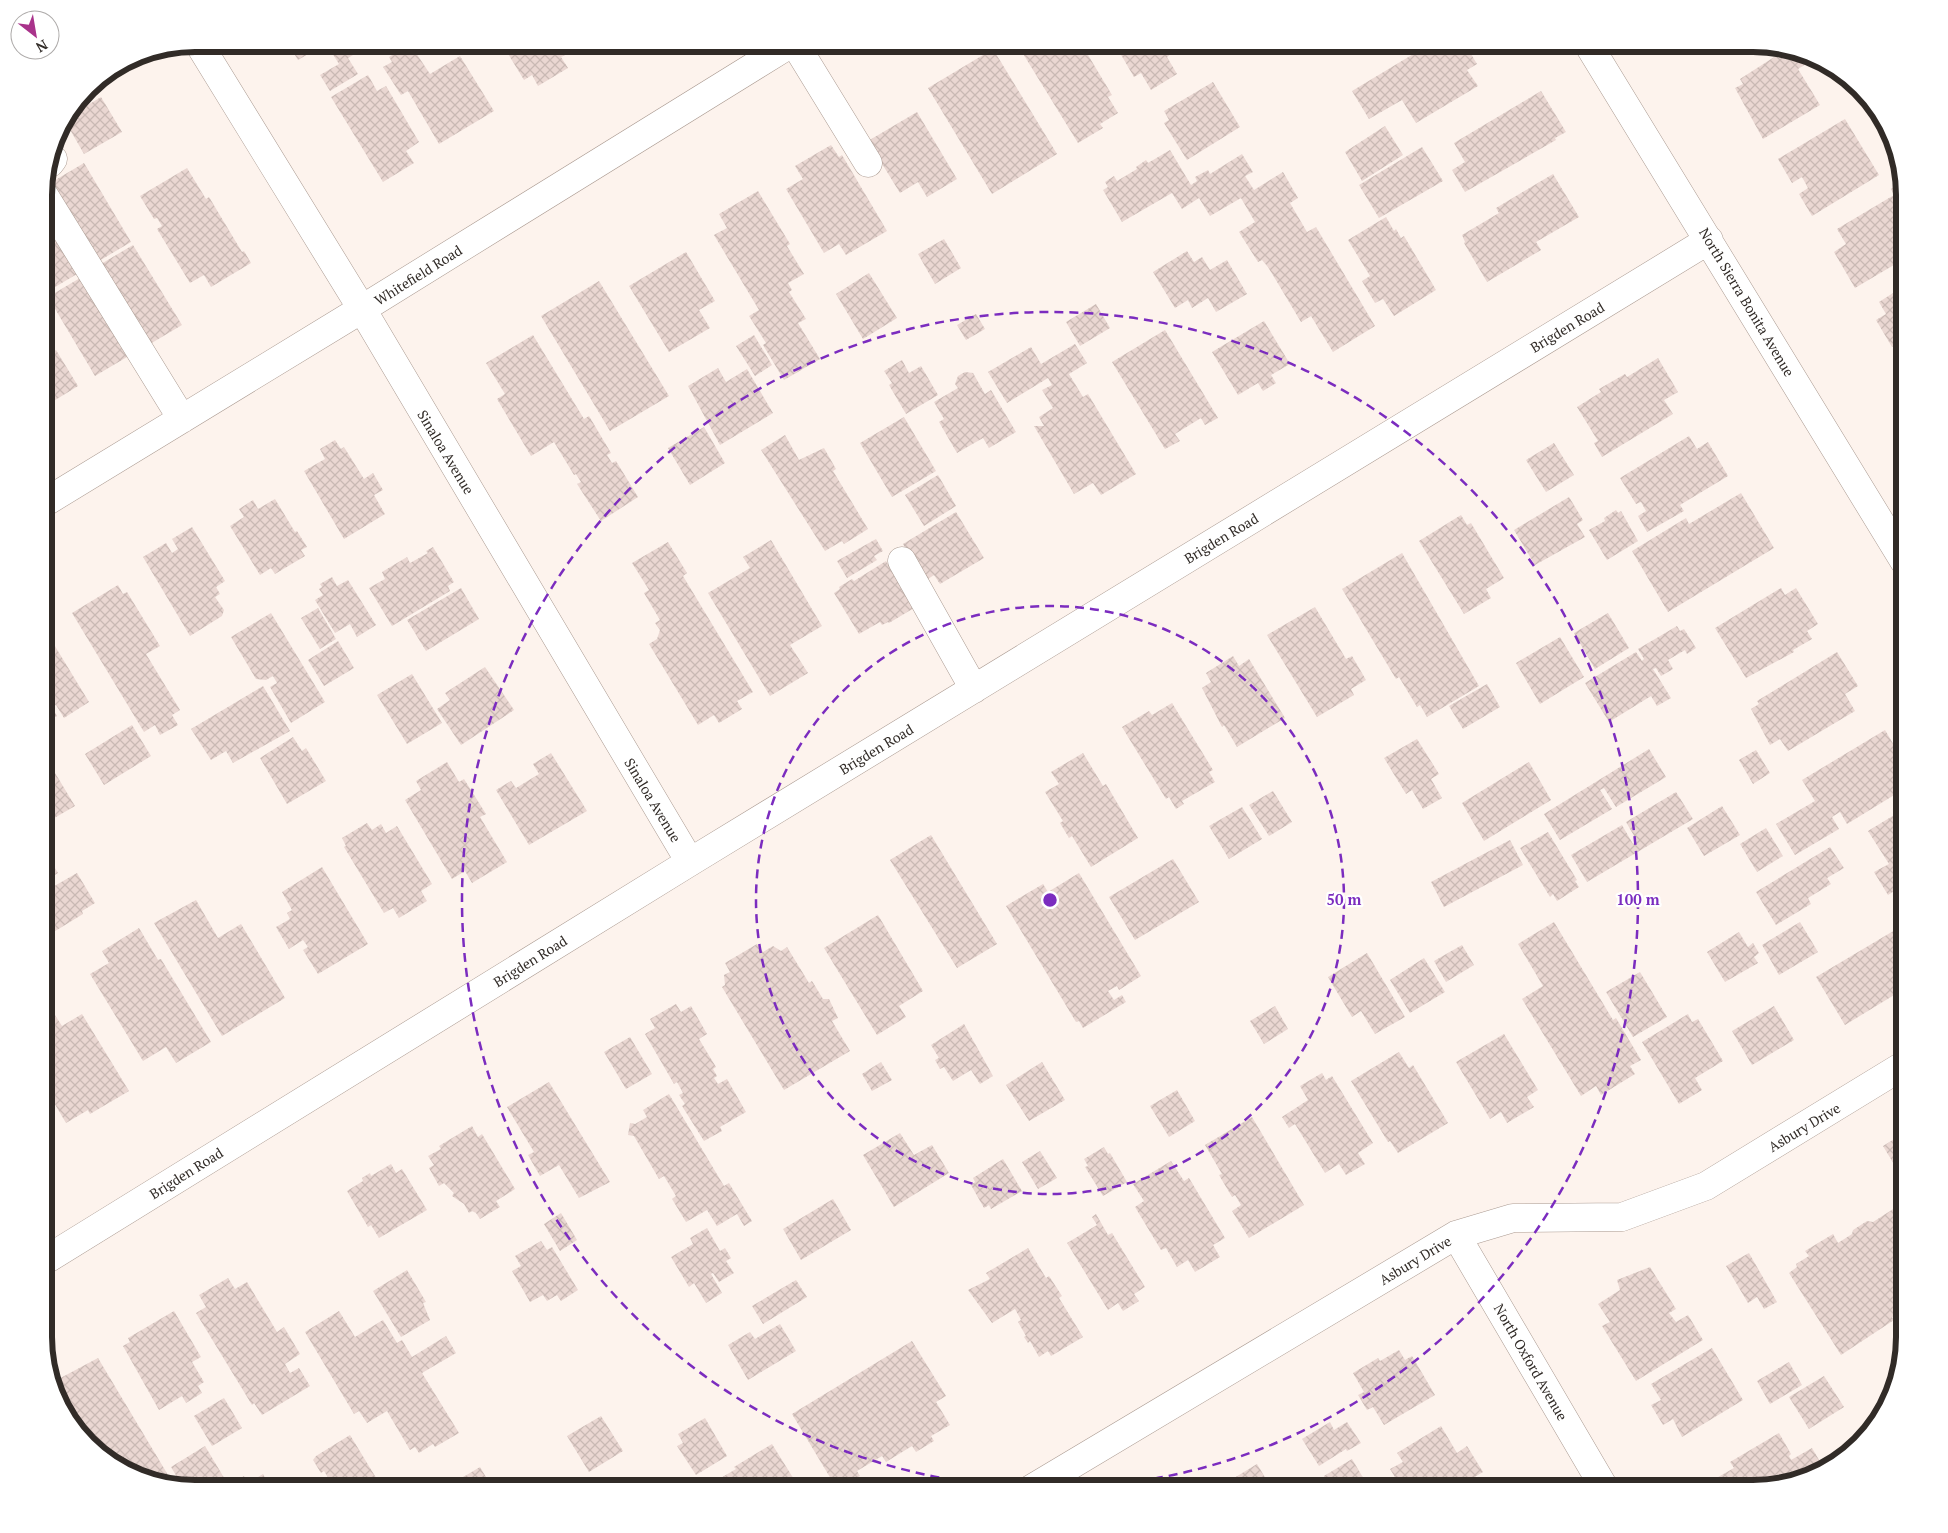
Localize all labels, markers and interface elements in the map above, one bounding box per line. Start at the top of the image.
north arrow [10,10,60,60]
text: N [32,36,51,58]
street label: North Sierra Bonita Avenue [1695,224,1799,380]
street label: Whitefield Road [371,240,466,310]
street label: Brigden Road [1526,297,1608,357]
street label: Sinaloa Avenue [413,406,479,498]
street label: Brigden Road [1180,508,1262,568]
street label: Brigden Road [835,719,917,779]
street label: Sinaloa Avenue [620,754,686,846]
text: 50 m [1327,889,1362,909]
text: 100 m [1616,889,1660,909]
centre of rings [1041,891,1059,909]
street label: Brigden Road [490,931,571,991]
street label: Asbury Drive [1764,1098,1844,1156]
street label: Brigden Road [146,1143,227,1203]
street label: Asbury Drive [1375,1231,1455,1289]
street label: North Oxford Avenue [1490,1300,1572,1424]

